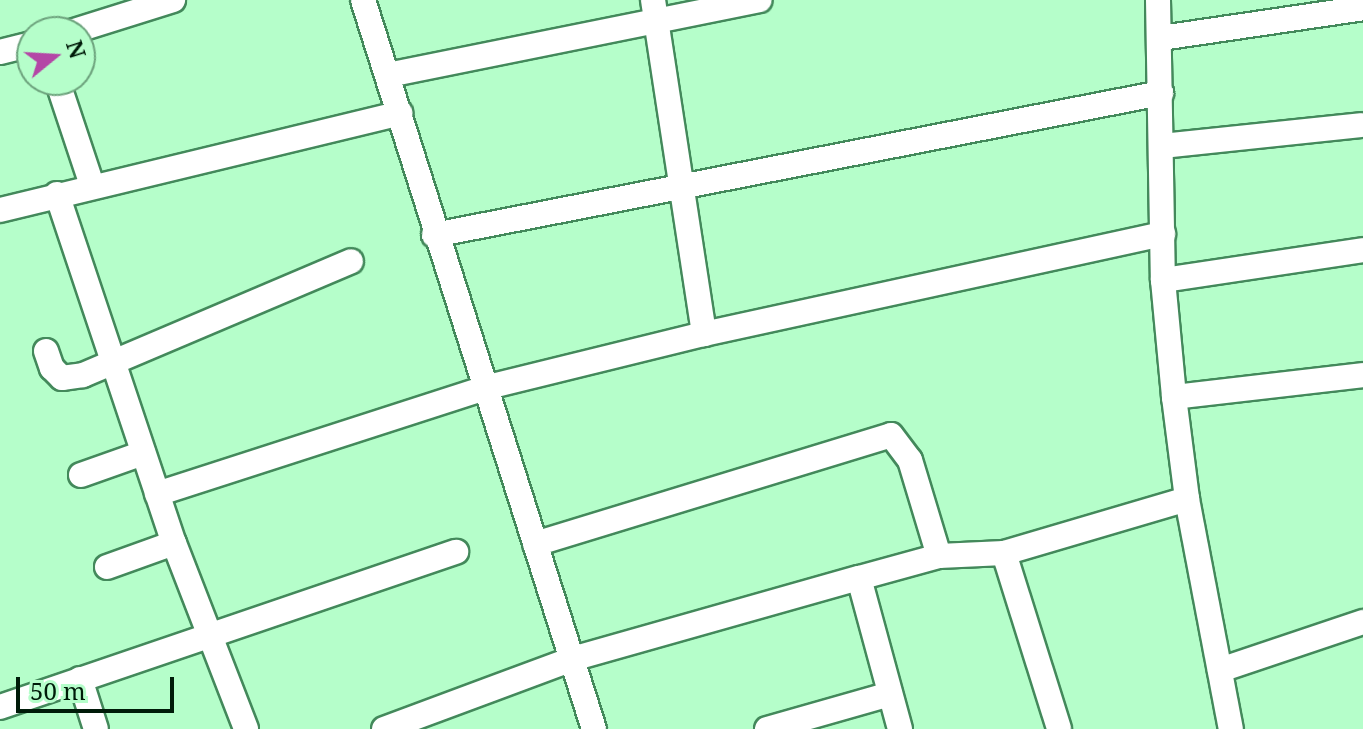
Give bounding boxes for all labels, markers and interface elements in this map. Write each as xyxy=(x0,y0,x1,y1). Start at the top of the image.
north arrow xyxy=(16,16,96,96)
text: N xyxy=(60,36,94,62)
scale bar xyxy=(20,661,178,711)
text: 50 m xyxy=(30,674,86,707)

